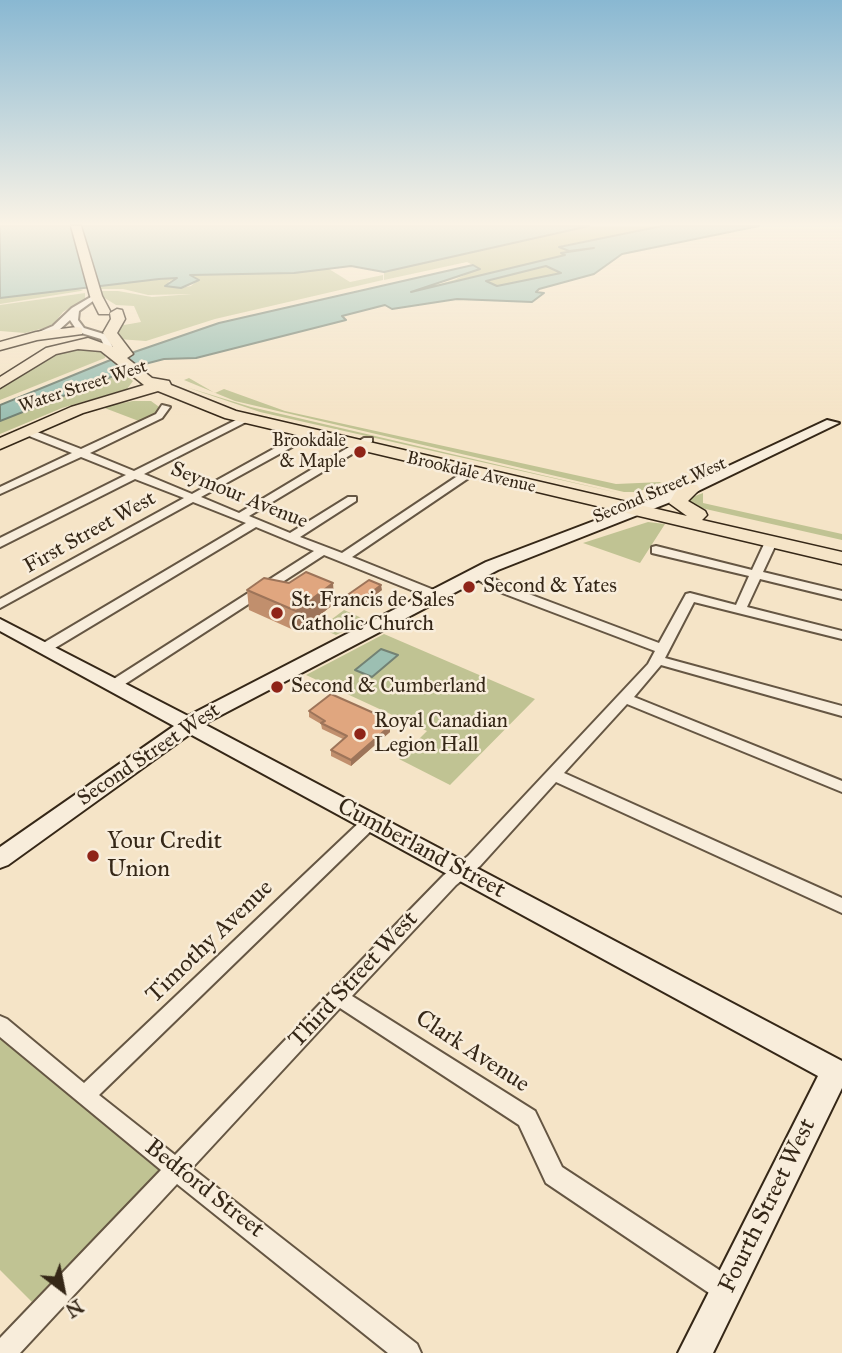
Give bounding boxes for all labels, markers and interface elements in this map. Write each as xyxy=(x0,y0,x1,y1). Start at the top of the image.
street label: Water Street West xyxy=(16,356,150,418)
place label: Brookdale & Maple xyxy=(272,431,346,474)
marker: Brookdale & Maple xyxy=(352,444,368,460)
street label: Brookdale Avenue xyxy=(404,448,538,498)
street label: Second Street West xyxy=(590,453,730,529)
street label: Seymour Avenue xyxy=(167,457,311,535)
street label: First Street West xyxy=(20,486,160,580)
place label: Second & Yates xyxy=(483,574,617,600)
marker: Second & Yates xyxy=(461,579,477,595)
place label: St. Francis de Sales Catholic Church xyxy=(291,588,454,638)
marker: St. Francis de Sales Catholic Church xyxy=(269,605,285,621)
place label: Second & Cumberland xyxy=(291,674,486,700)
marker: Second & Cumberland xyxy=(269,679,285,695)
street label: Second Street West xyxy=(73,698,225,812)
place label: Royal Canadian Legion Hall xyxy=(374,709,508,759)
marker: Royal Canadian Legion Hall xyxy=(352,726,368,742)
street label: Cumberland Street xyxy=(332,793,510,905)
place label: Your Credit Union xyxy=(107,828,222,884)
marker: Your Credit Union xyxy=(85,848,101,864)
street label: Timothy Avenue xyxy=(141,874,279,1010)
street label: Third Street West xyxy=(283,906,425,1054)
street label: Clark Avenue xyxy=(410,1004,534,1100)
street label: Fourth Street West xyxy=(713,1114,823,1298)
street label: Bedford Street xyxy=(138,1133,270,1245)
north arrow xyxy=(28,1255,98,1325)
text: N xyxy=(61,1294,87,1322)

